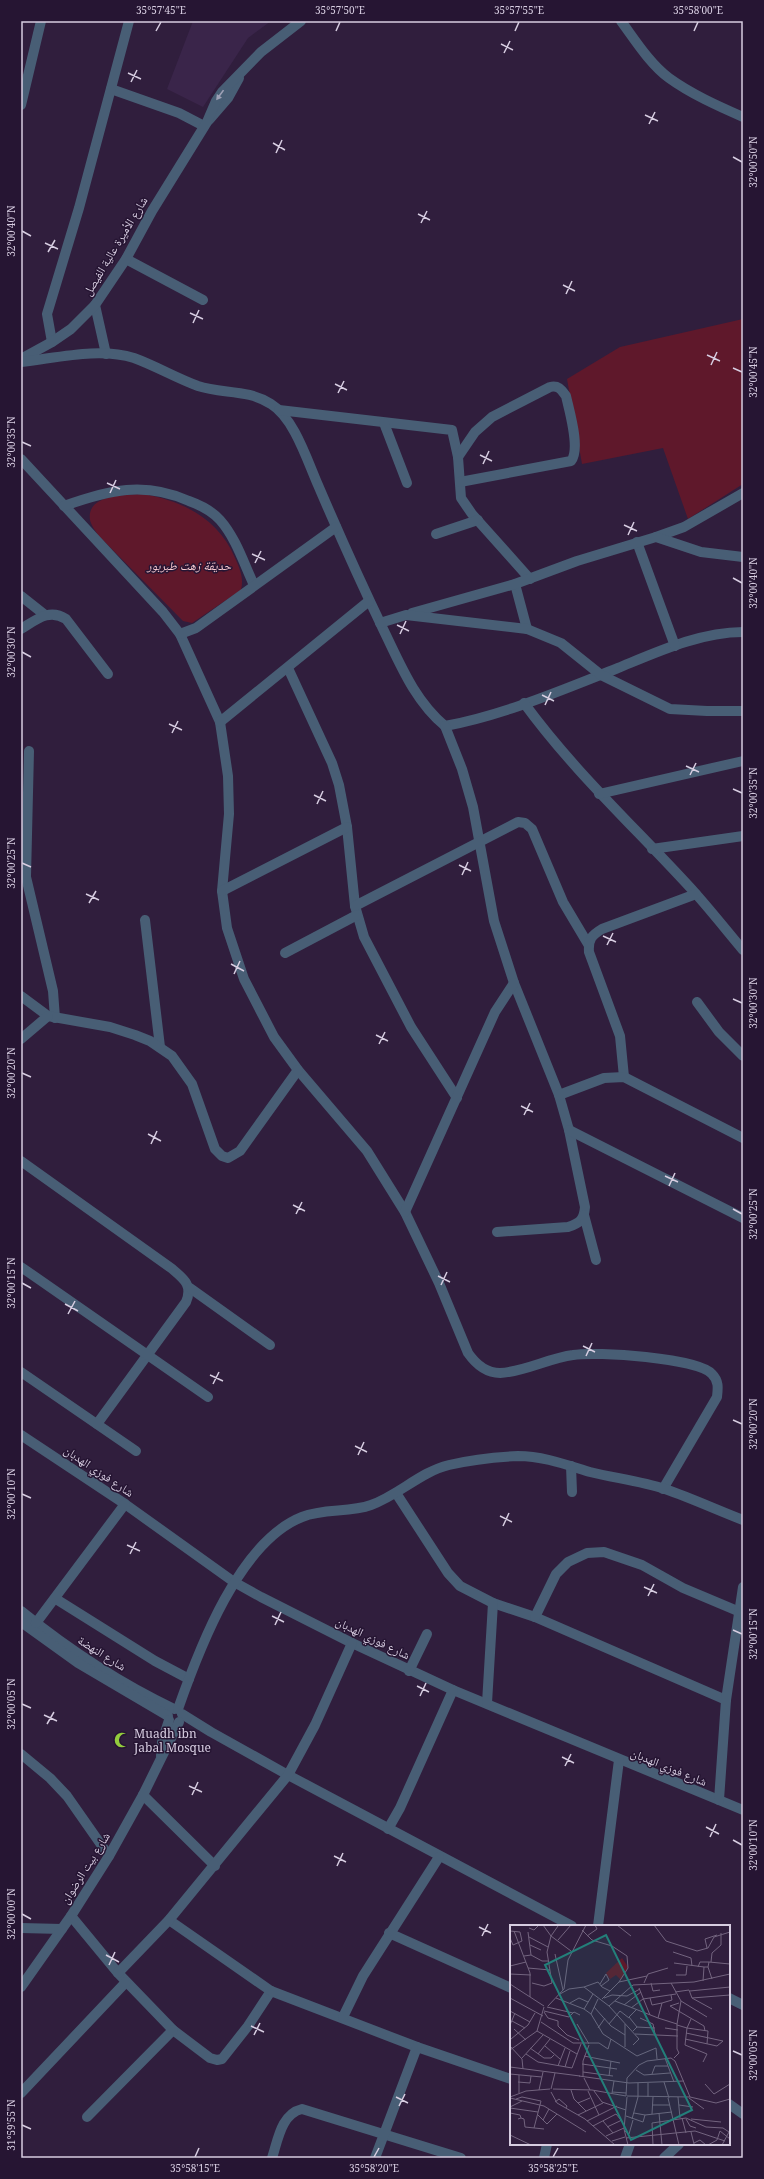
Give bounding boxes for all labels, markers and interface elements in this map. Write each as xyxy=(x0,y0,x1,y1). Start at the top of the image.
text: 35°57'45"E xyxy=(136,3,186,17)
text: 35°57'50"E xyxy=(315,3,365,17)
text: 35°57'55"E xyxy=(494,3,544,17)
text: 35°58'00"E xyxy=(673,3,723,17)
one-way arrow xyxy=(216,90,224,101)
text: 32°00'50"N xyxy=(746,136,760,188)
street label: شارع الأميرة عالية الفيصل xyxy=(79,193,151,299)
text: 32°00'40"N xyxy=(4,205,18,257)
text: 32°00'45"N xyxy=(746,346,760,398)
text: 32°00'35"N xyxy=(4,416,18,468)
park label: حديقة زهت طبربور xyxy=(146,557,231,574)
text: 32°00'40"N xyxy=(746,557,760,609)
text: 32°00'30"N xyxy=(4,626,18,678)
text: 32°00'35"N xyxy=(746,767,760,819)
text: 32°00'25"N xyxy=(4,837,18,889)
text: 32°00'30"N xyxy=(746,977,760,1029)
text: 32°00'20"N xyxy=(4,1047,18,1099)
text: 32°00'25"N xyxy=(746,1188,760,1240)
text: 32°00'15"N xyxy=(4,1257,18,1309)
text: 32°00'20"N xyxy=(746,1398,760,1450)
street label: شارع فوزي الهدبان xyxy=(60,1441,137,1502)
text: 32°00'10"N xyxy=(4,1468,18,1520)
text: 32°00'15"N xyxy=(746,1608,760,1660)
street label: شارع فوزي الهدبان xyxy=(332,1613,413,1665)
street label: شارع النهضة xyxy=(75,1631,130,1675)
text: 32°00'05"N xyxy=(4,1678,18,1730)
place label: Muadh ibn Jabal Mosque xyxy=(133,1725,211,1756)
mosque icon: Muadh ibn Jabal Mosque xyxy=(113,1731,131,1749)
street label: شارع فوزي الهدبان xyxy=(628,1744,710,1792)
text: 32°00'10"N xyxy=(746,1819,760,1871)
street label: شارع بيت الرضوان xyxy=(56,1829,114,1907)
text: 32°00'00"N xyxy=(4,1888,18,1940)
inset map xyxy=(510,1925,730,2145)
text: 32°00'05"N xyxy=(746,2029,760,2081)
text: 31°59'55"N xyxy=(4,2099,18,2151)
text: 35°58'15"E xyxy=(170,2161,220,2175)
text: 35°58'20"E xyxy=(349,2161,399,2175)
text: 35°58'25"E xyxy=(528,2161,578,2175)

